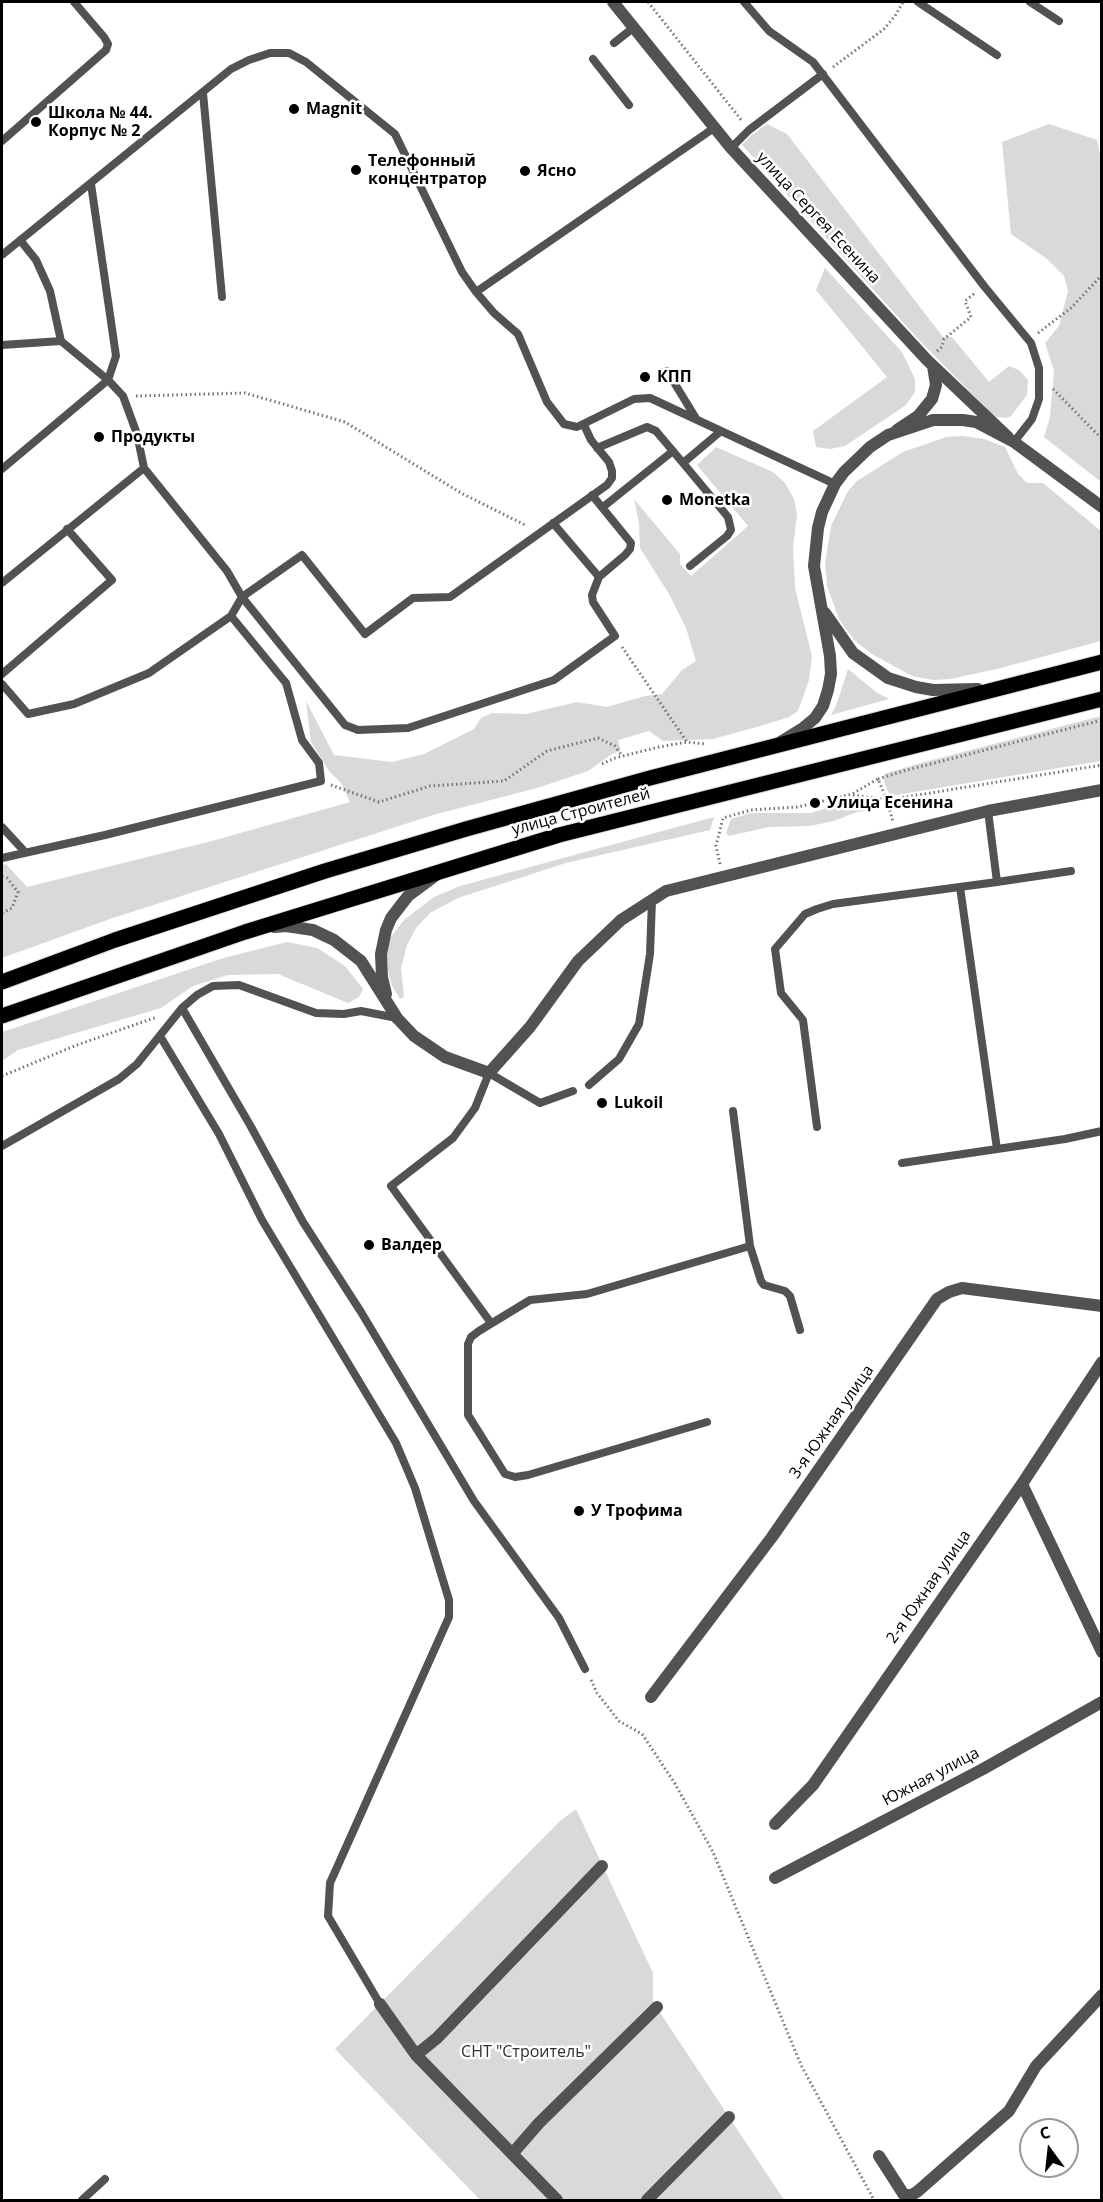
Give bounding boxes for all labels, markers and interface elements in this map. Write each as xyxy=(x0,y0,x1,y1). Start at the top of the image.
place label: Magnit xyxy=(306,99,362,119)
marker: Magnit xyxy=(287,102,301,116)
place label: Школа № 44. Корпус № 2 xyxy=(48,103,153,141)
marker: Школа № 44. Корпус № 2 xyxy=(29,115,43,129)
street label: улица Сергея Есенина xyxy=(752,148,884,288)
place label: Телефонный концентратор xyxy=(368,151,487,189)
place label: Ясно xyxy=(537,161,576,181)
marker: Телефонный концентратор xyxy=(349,163,363,177)
marker: Ясно xyxy=(518,164,532,178)
place label: КПП xyxy=(657,367,692,387)
marker: КПП xyxy=(638,370,652,384)
place label: Продукты xyxy=(111,427,195,447)
marker: Продукты xyxy=(92,430,106,444)
place label: Monetka xyxy=(679,490,750,510)
marker: Monetka xyxy=(660,493,674,507)
street label: улица Строителей xyxy=(510,784,652,840)
place label: Улица Есенина xyxy=(827,793,953,813)
marker: Улица Есенина xyxy=(808,796,822,810)
place label: Lukoil xyxy=(614,1093,663,1113)
marker: Lukoil xyxy=(595,1096,609,1110)
place label: Валдер xyxy=(381,1235,442,1255)
marker: Валдер xyxy=(362,1238,376,1252)
street label: 3-я Южная улица xyxy=(786,1362,878,1482)
place label: У Трофима xyxy=(591,1501,683,1521)
marker: У Трофима xyxy=(572,1504,586,1518)
street label: 2-я Южная улица xyxy=(883,1527,975,1647)
street label: Южная улица xyxy=(879,1743,983,1811)
park label: СНТ "Строитель" xyxy=(461,2042,591,2062)
north arrow xyxy=(1019,2118,1079,2178)
text: С xyxy=(1037,2121,1053,2144)

